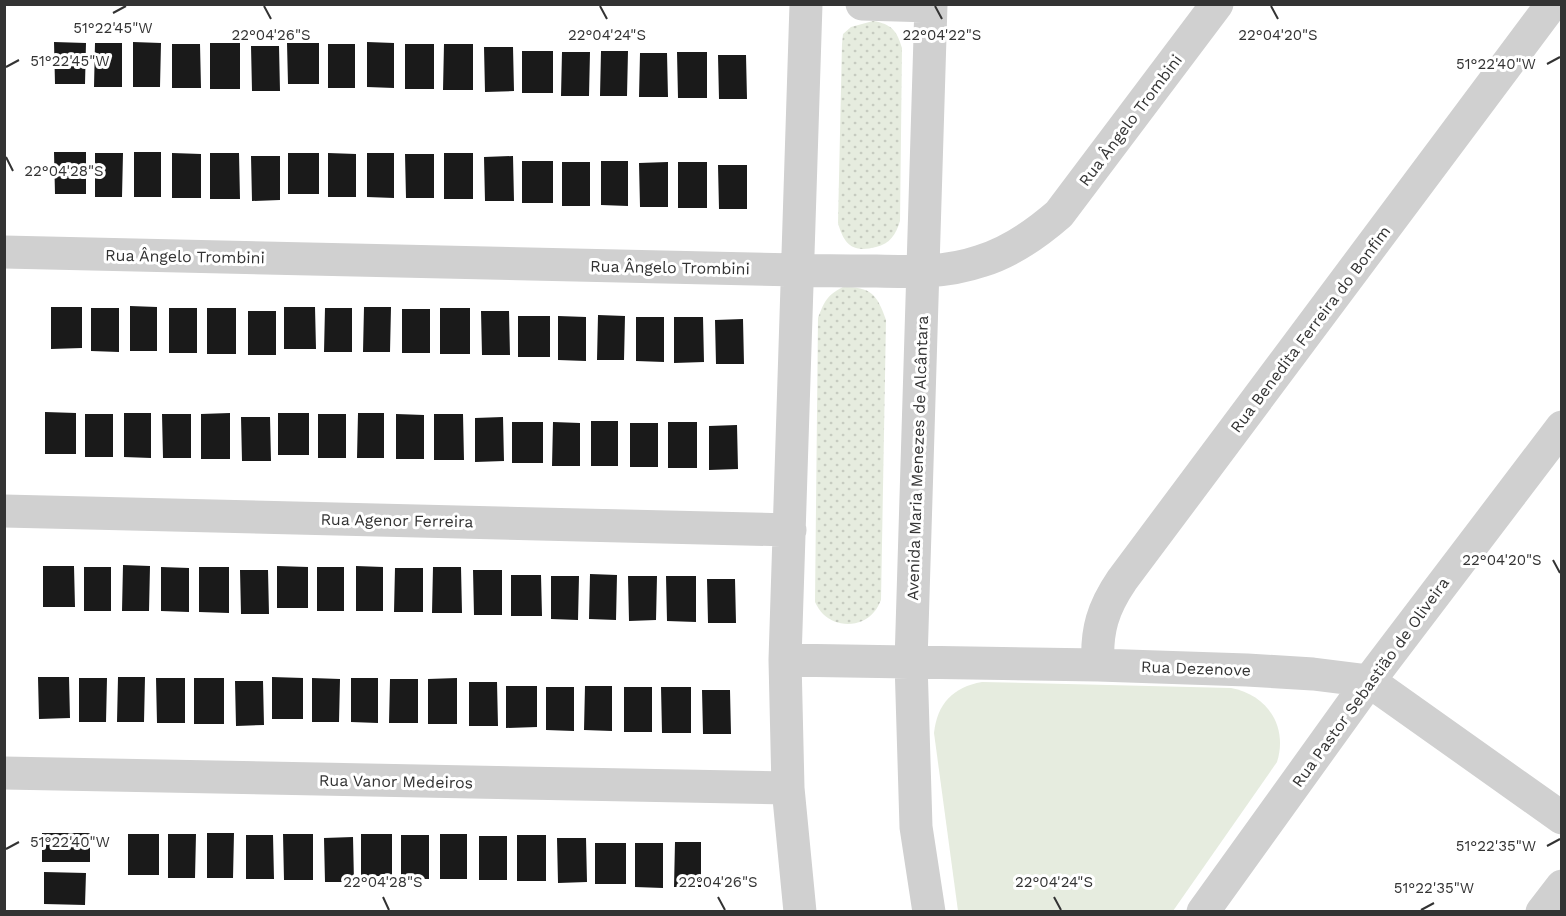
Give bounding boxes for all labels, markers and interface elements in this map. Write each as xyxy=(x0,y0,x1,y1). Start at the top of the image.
text: 51°22'45"W xyxy=(73,19,153,37)
text: 22°04'26"S xyxy=(231,26,311,44)
text: 22°04'24"S xyxy=(568,26,646,44)
text: 22°04'22"S xyxy=(903,26,981,44)
text: 22°04'20"S xyxy=(1238,26,1318,44)
street label: Rua Ângelo Trombini xyxy=(1075,51,1186,190)
text: 51°22'45"W xyxy=(30,52,110,70)
text: 51°22'40"W xyxy=(1456,55,1536,73)
text: 22°04'28"S xyxy=(24,162,104,180)
street label: Rua Benedita Ferreira do Bonfim xyxy=(1226,222,1394,436)
street label: Rua Ângelo Trombini xyxy=(105,246,265,267)
street label: Rua Ângelo Trombini xyxy=(590,257,750,278)
street label: Avenida Maria Menezes de Alcântara xyxy=(903,315,932,601)
street label: Rua Agenor Ferreira xyxy=(320,510,474,531)
text: 22°04'20"S xyxy=(1462,551,1542,569)
street label: Rua Pastor Sebastião de Oliveira xyxy=(1288,574,1453,791)
street label: Rua Dezenove xyxy=(1141,657,1251,680)
street label: Rua Vanor Medeiros xyxy=(319,771,473,792)
text: 51°22'40"W xyxy=(30,833,110,851)
text: 51°22'35"W xyxy=(1456,837,1536,855)
text: 22°04'28"S xyxy=(343,873,423,891)
text: 22°04'26"S xyxy=(678,873,758,891)
text: 22°04'24"S xyxy=(1015,873,1093,891)
text: 51°22'35"W xyxy=(1394,879,1474,897)

